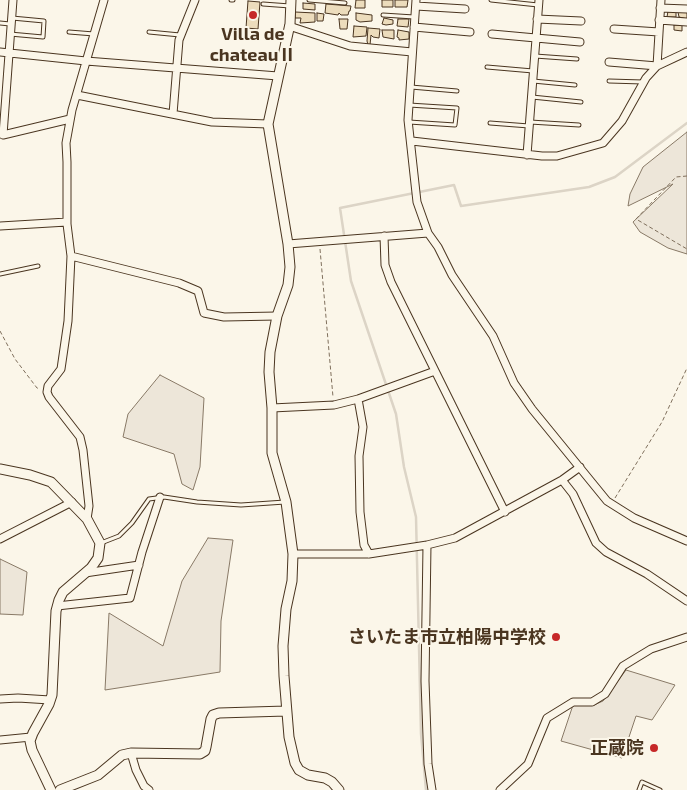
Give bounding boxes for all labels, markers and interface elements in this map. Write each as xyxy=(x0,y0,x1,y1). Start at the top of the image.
marker: Villa de chateauⅡ xyxy=(247,9,259,21)
place label: Villa de chateauⅡ xyxy=(210,23,296,66)
place label: さいたま市立柏陽中学校 xyxy=(348,626,546,648)
marker: さいたま市立柏陽中学校 xyxy=(550,631,562,643)
place label: 正蔵院 xyxy=(590,737,644,759)
marker: 正蔵院 xyxy=(648,742,660,754)

